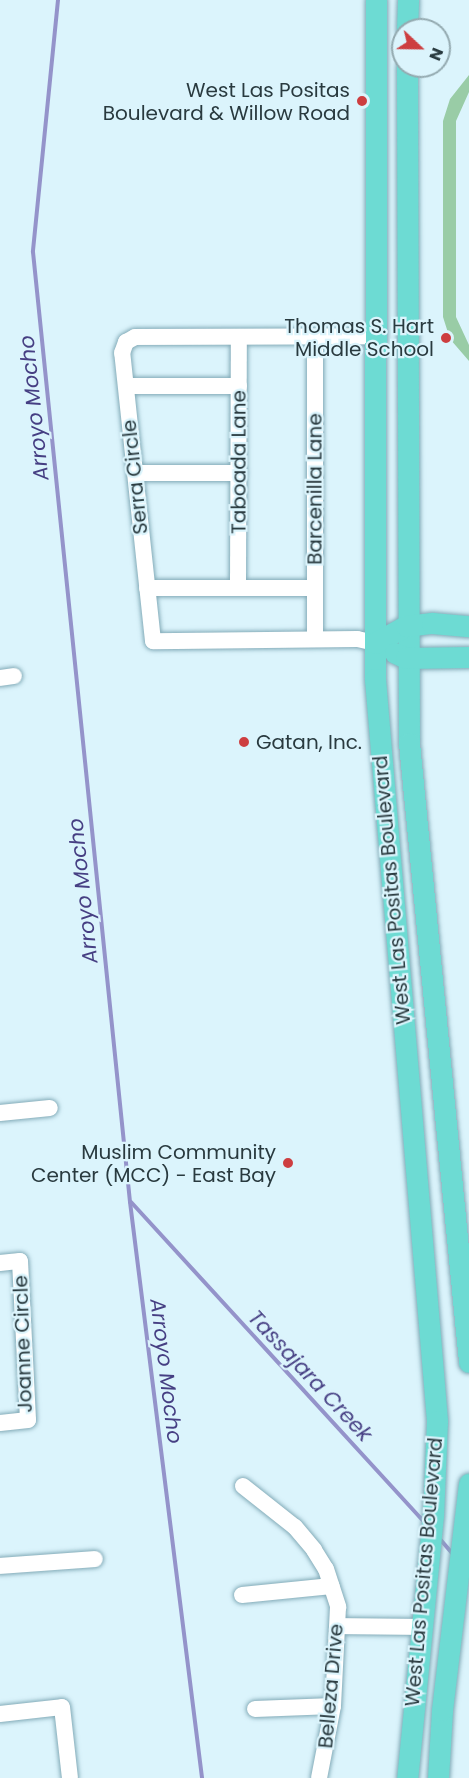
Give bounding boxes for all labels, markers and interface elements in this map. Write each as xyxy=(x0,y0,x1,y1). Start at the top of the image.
north arrow xyxy=(391,18,451,78)
text: N xyxy=(423,44,449,64)
place label: West Las Positas Boulevard & Willow Road xyxy=(103,78,350,125)
marker: West Las Positas Boulevard & Willow Road xyxy=(355,94,369,108)
place label: Thomas S. Hart Middle School xyxy=(284,314,434,361)
marker: Thomas S. Hart Middle School xyxy=(439,331,453,345)
water label: Arroyo Mocho xyxy=(14,334,54,482)
street label: Taboada Lane xyxy=(227,390,251,534)
street label: Barcenilla Lane xyxy=(303,413,327,565)
street label: Serra Circle xyxy=(117,418,153,536)
place label: Gatan, Inc. xyxy=(256,730,362,754)
marker: Gatan, Inc. xyxy=(237,735,251,749)
street label: West Las Positas Boulevard xyxy=(368,754,416,1026)
water label: Arroyo Mocho xyxy=(63,817,103,965)
place label: Muslim Community Center (MCC) - East Bay xyxy=(31,1140,276,1187)
marker: Muslim Community Center (MCC) - East Bay xyxy=(281,1156,295,1170)
street label: Joanne Circle xyxy=(9,1275,37,1413)
water label: Arroyo Mocho xyxy=(145,1297,187,1445)
water label: Tassajara Creek xyxy=(243,1305,377,1447)
street label: West Las Positas Boulevard xyxy=(400,1436,448,1708)
street label: Belleza Drive xyxy=(314,1623,348,1749)

